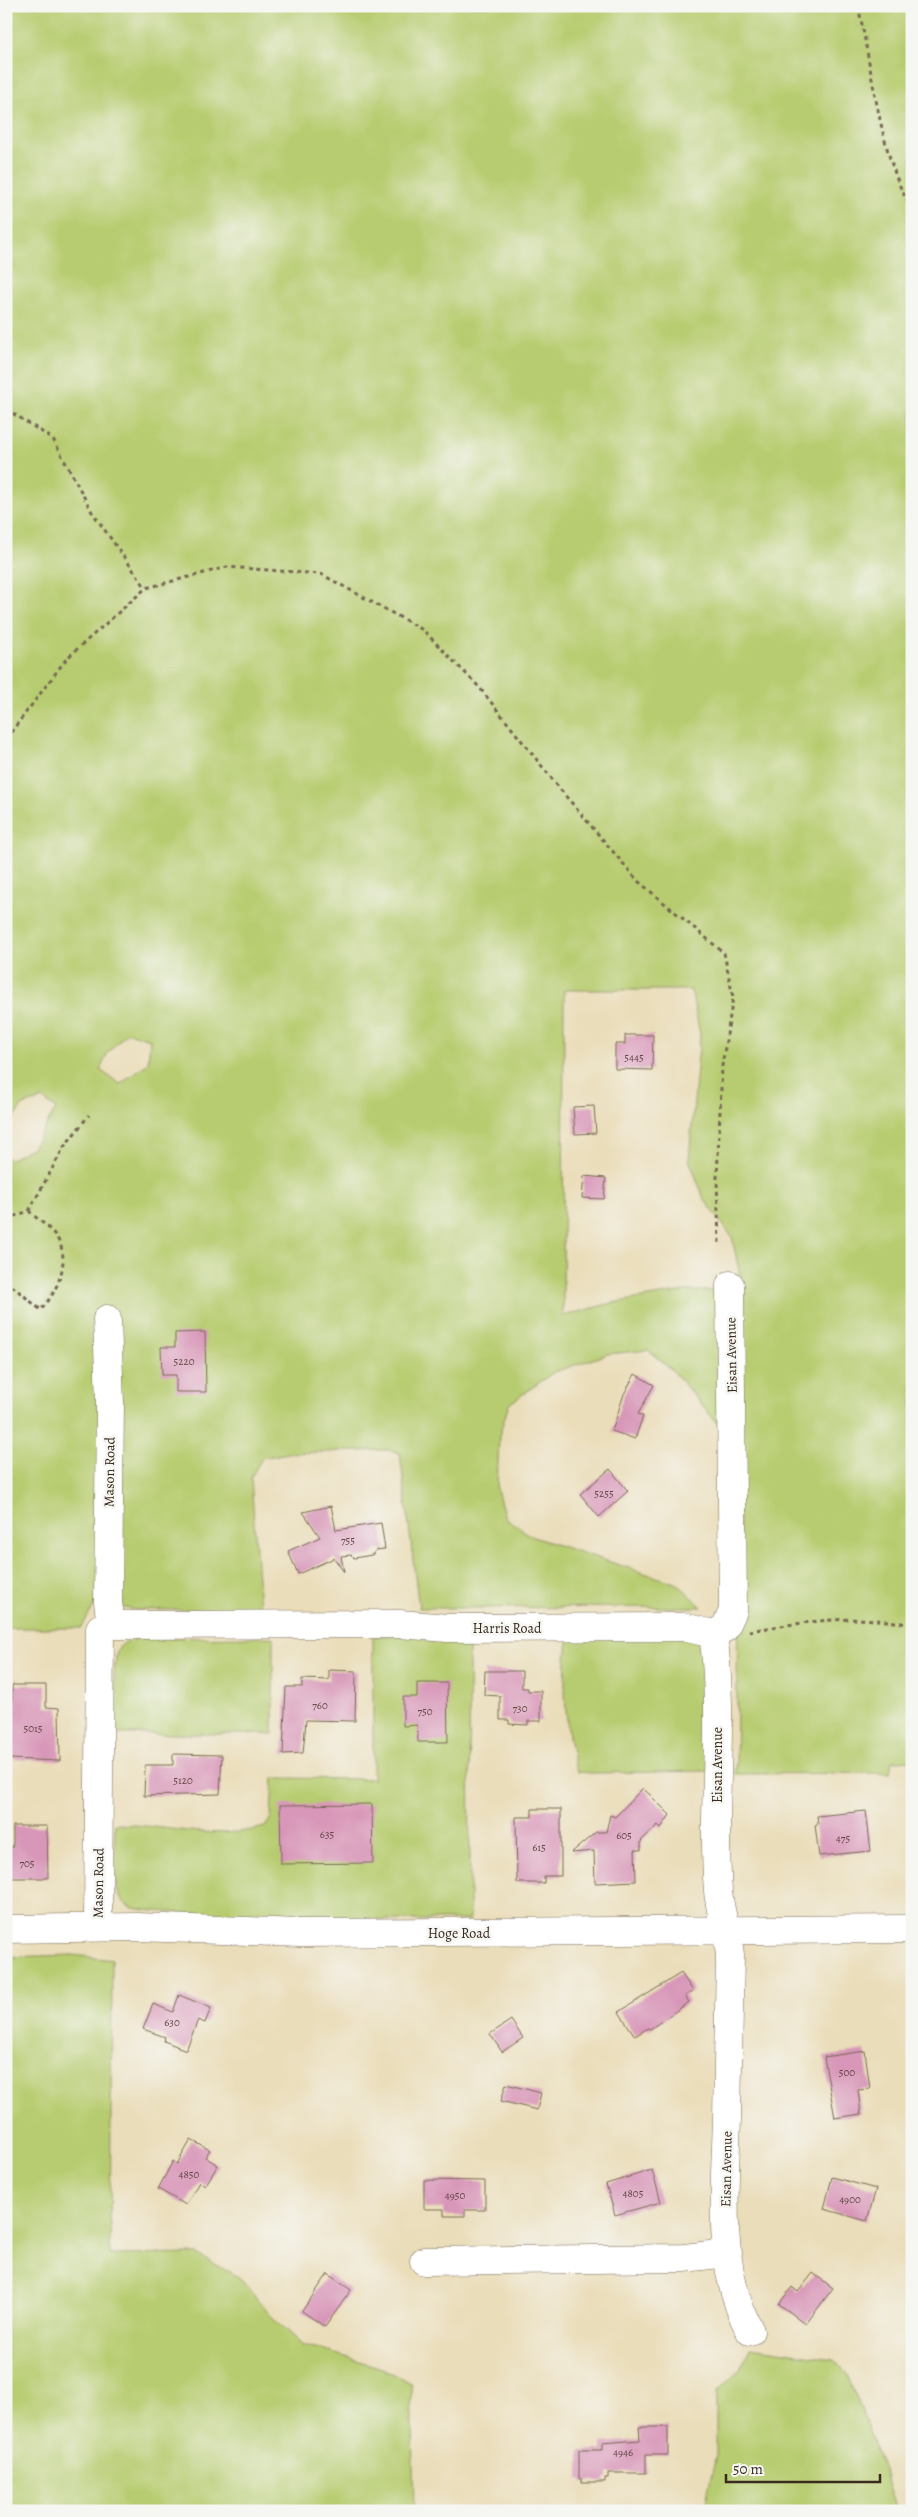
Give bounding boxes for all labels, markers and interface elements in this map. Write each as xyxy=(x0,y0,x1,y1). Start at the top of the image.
house number: 5445 xyxy=(624,1050,644,1065)
street label: Eisan Avenue xyxy=(721,1317,742,1393)
house number: 5220 xyxy=(173,1354,195,1369)
street label: Mason Road xyxy=(99,1436,120,1507)
house number: 5255 xyxy=(594,1486,614,1501)
house number: 755 xyxy=(341,1533,355,1548)
street label: Harris Road xyxy=(472,1619,542,1638)
house number: 760 xyxy=(312,1698,328,1713)
house number: 730 xyxy=(512,1701,528,1716)
house number: 750 xyxy=(417,1704,433,1719)
house number: 5015 xyxy=(23,1721,43,1736)
street label: Eisan Avenue xyxy=(708,1727,727,1803)
house number: 5120 xyxy=(173,1773,193,1788)
house number: 635 xyxy=(320,1827,334,1842)
house number: 605 xyxy=(616,1828,632,1843)
house number: 475 xyxy=(836,1831,850,1846)
house number: 615 xyxy=(532,1840,546,1855)
street label: Mason Road xyxy=(88,1847,109,1918)
house number: 705 xyxy=(19,1856,35,1871)
street label: Hoge Road xyxy=(428,1924,491,1943)
house number: 630 xyxy=(164,2015,180,2030)
house number: 500 xyxy=(839,2065,855,2080)
street label: Eisan Avenue xyxy=(716,2131,737,2207)
house number: 4850 xyxy=(179,2167,200,2182)
house number: 4805 xyxy=(623,2186,644,2201)
house number: 4950 xyxy=(445,2188,465,2203)
house number: 4900 xyxy=(839,2192,861,2207)
house number: 4946 xyxy=(613,2445,633,2460)
scale bar xyxy=(726,2452,879,2484)
text: 50 m xyxy=(733,2459,763,2479)

